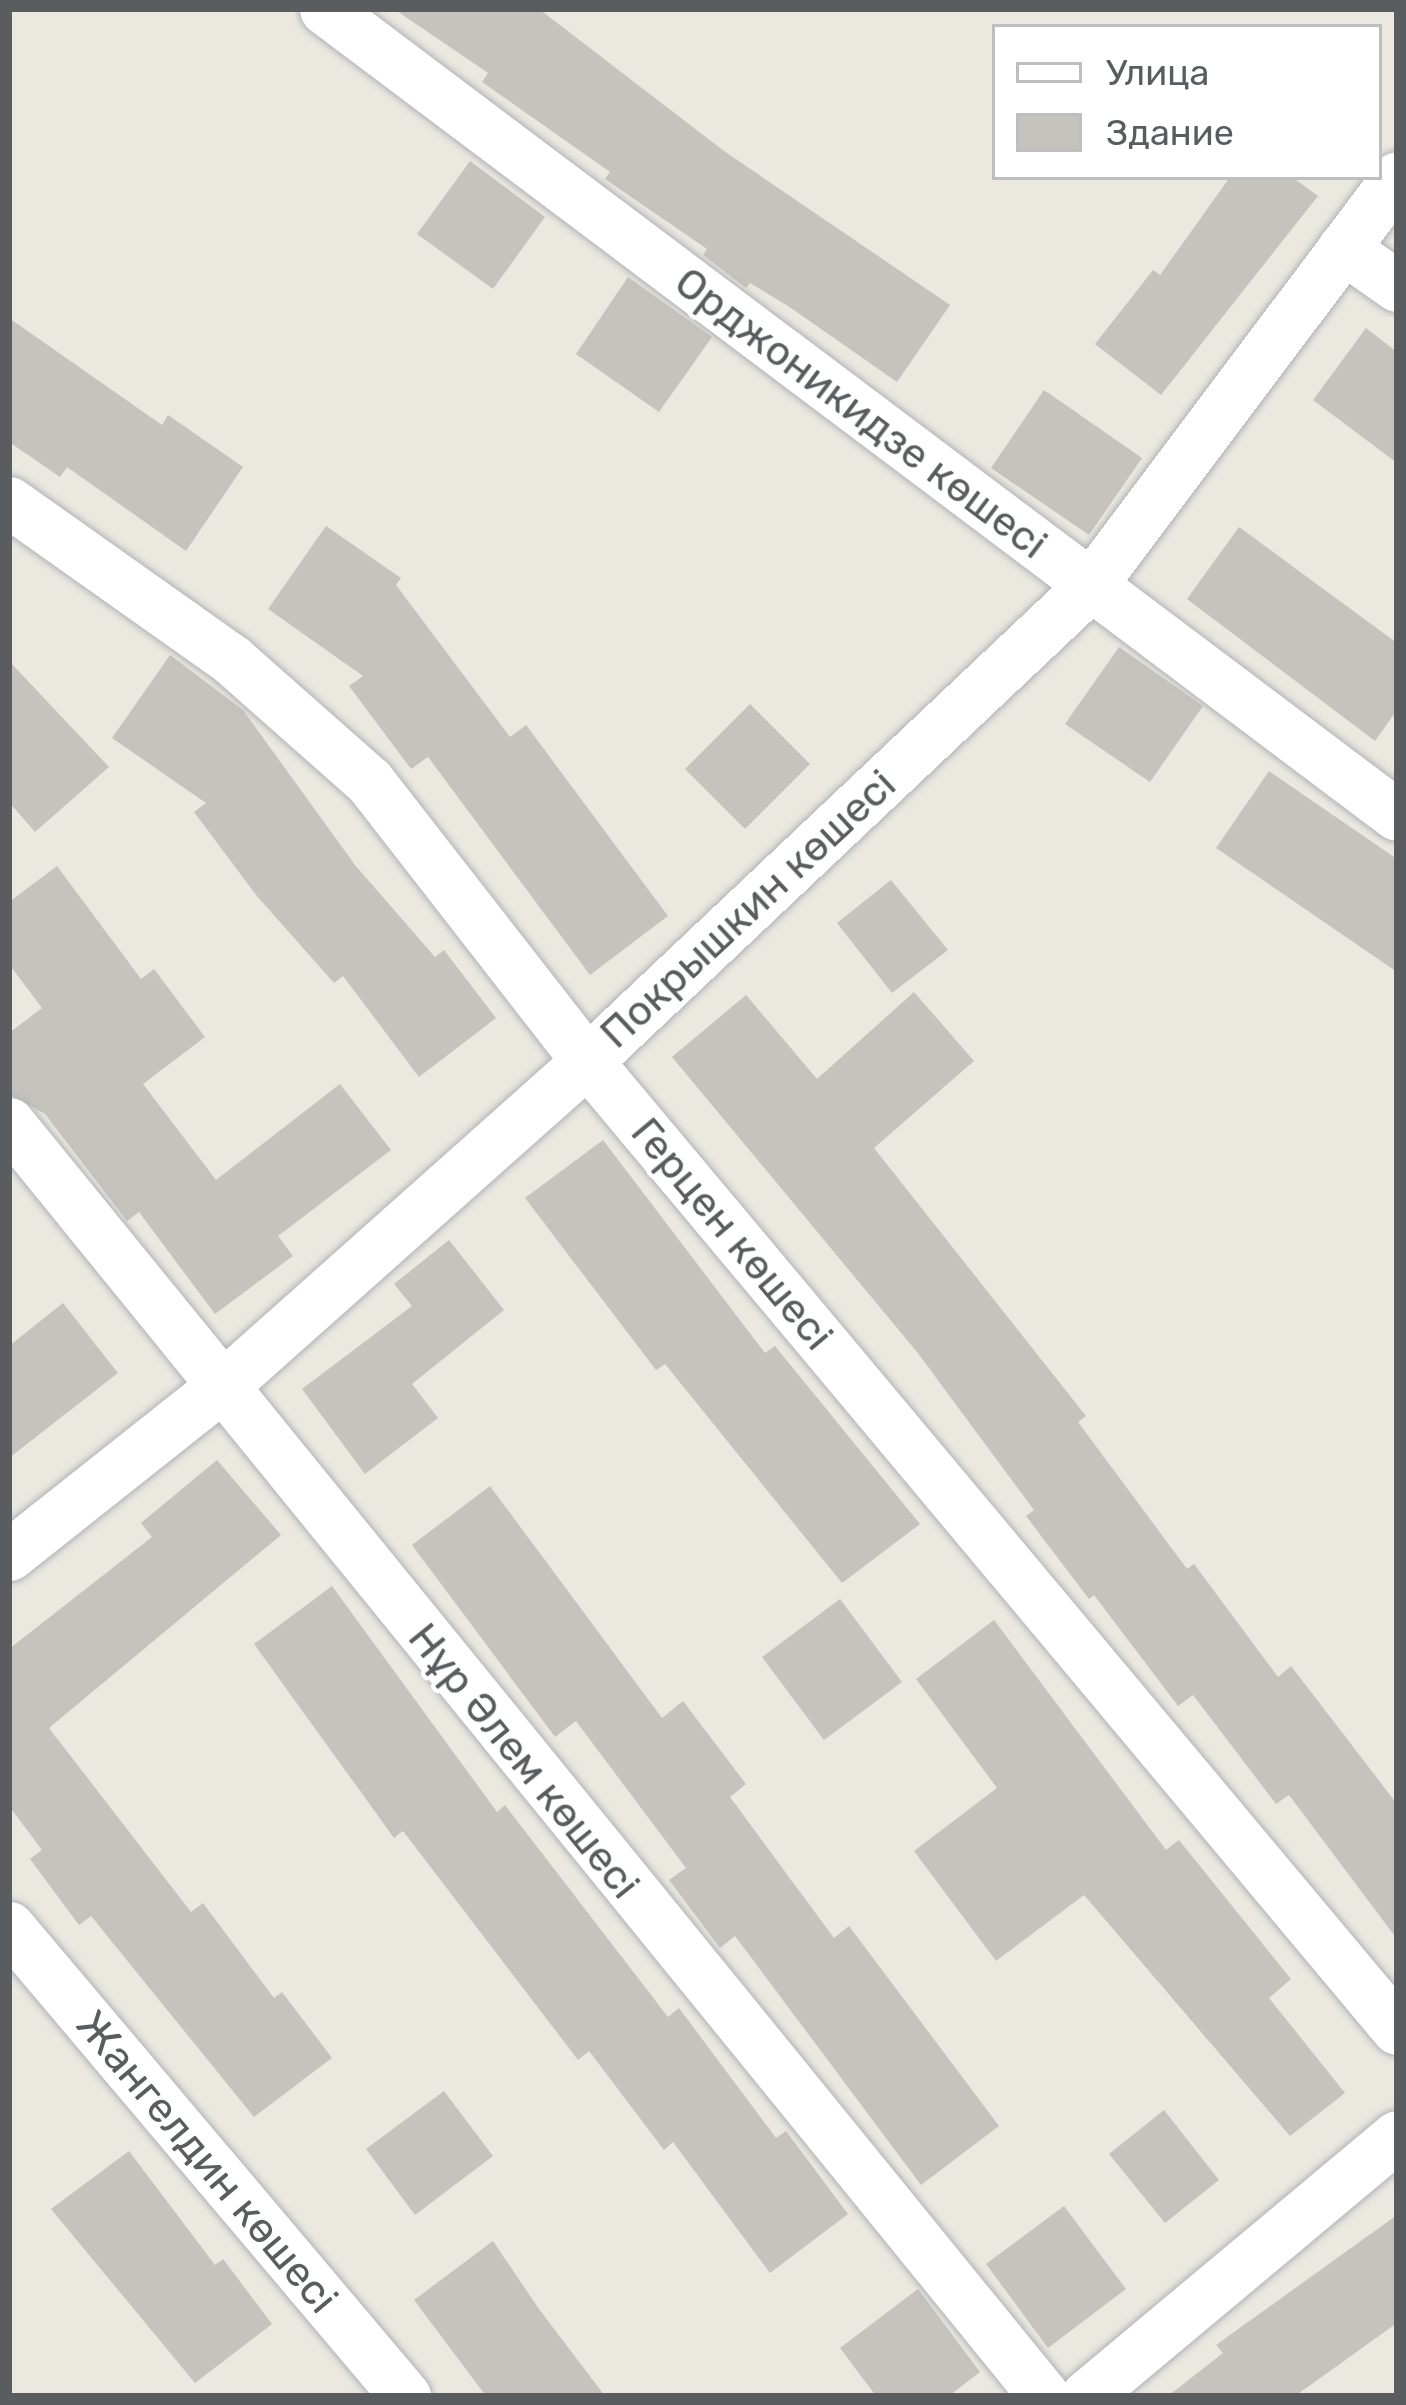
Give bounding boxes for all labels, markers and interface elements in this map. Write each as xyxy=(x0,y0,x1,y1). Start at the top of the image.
legend xyxy=(992,24,1382,180)
text: Улица xyxy=(1106,51,1209,94)
text: Здание xyxy=(1106,111,1234,154)
street label: Орджоникидзе көшесі xyxy=(665,257,1057,569)
street label: Покрышкин көшесі xyxy=(590,759,906,1059)
street label: Герцен көшесі xyxy=(620,1108,844,1360)
street label: Нұр Әлем көшесі xyxy=(398,1613,650,1909)
street label: Жангелдин көшесі xyxy=(66,2001,348,2323)

